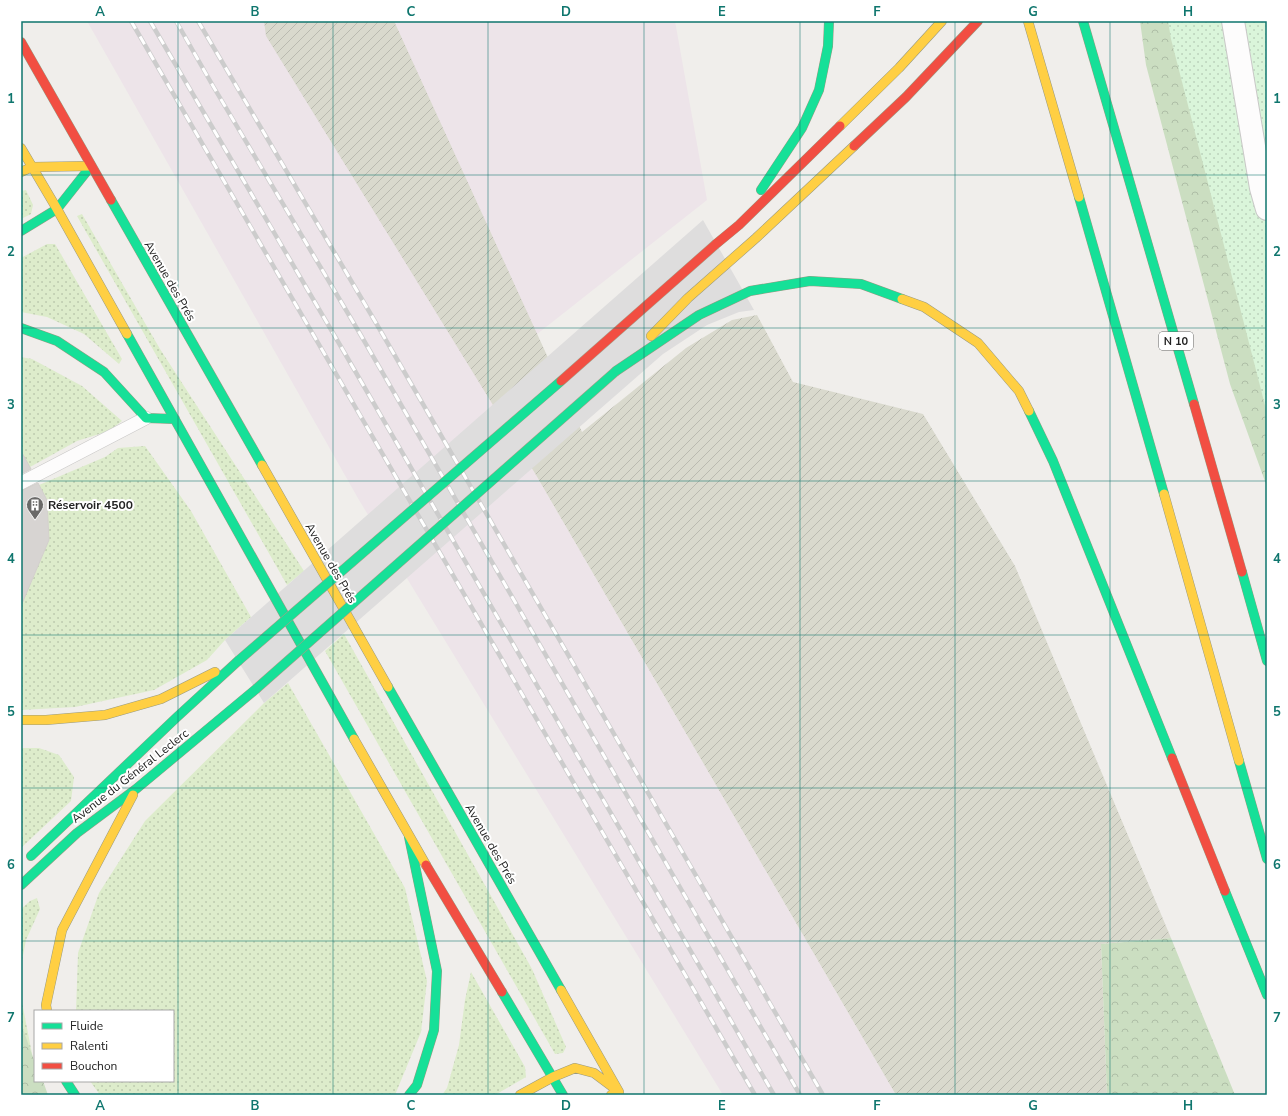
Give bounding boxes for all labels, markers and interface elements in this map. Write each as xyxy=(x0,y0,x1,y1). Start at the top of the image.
text: A xyxy=(95,3,105,21)
text: B xyxy=(251,3,260,21)
text: C xyxy=(407,3,416,21)
text: D xyxy=(561,3,571,21)
text: E xyxy=(718,3,726,21)
text: F xyxy=(873,3,881,21)
text: G xyxy=(1028,3,1038,21)
text: H xyxy=(1183,3,1193,21)
text: 1 xyxy=(7,90,15,108)
text: 1 xyxy=(1273,90,1281,108)
street label: Avenue des Prés xyxy=(141,238,200,324)
text: 2 xyxy=(7,243,15,261)
text: 2 xyxy=(1273,243,1281,261)
road number: N 10 xyxy=(1159,332,1193,350)
text: 3 xyxy=(7,396,15,414)
text: 3 xyxy=(1273,396,1281,414)
building icon: Réservoir 4500 xyxy=(25,495,45,520)
place label: Réservoir 4500 xyxy=(48,497,133,513)
street label: Avenue des Prés xyxy=(302,520,361,606)
text: 4 xyxy=(7,550,15,568)
text: 4 xyxy=(1273,550,1281,568)
text: 5 xyxy=(7,703,15,721)
text: 5 xyxy=(1273,703,1281,721)
street label: Avenue du Général Leclerc xyxy=(68,725,192,827)
street label: Avenue des Prés xyxy=(462,801,521,887)
text: 6 xyxy=(7,856,15,874)
text: 6 xyxy=(1273,856,1281,874)
text: 7 xyxy=(7,1009,15,1027)
text: 7 xyxy=(1273,1009,1281,1027)
legend xyxy=(34,1010,174,1082)
text: Fluide xyxy=(70,1018,103,1034)
text: Ralenti xyxy=(70,1038,108,1054)
text: Bouchon xyxy=(70,1058,117,1074)
text: A xyxy=(95,1097,105,1115)
text: B xyxy=(251,1097,260,1115)
text: C xyxy=(407,1097,416,1115)
text: D xyxy=(561,1097,571,1115)
text: E xyxy=(718,1097,726,1115)
text: F xyxy=(873,1097,881,1115)
text: G xyxy=(1028,1097,1038,1115)
text: H xyxy=(1183,1097,1193,1115)

